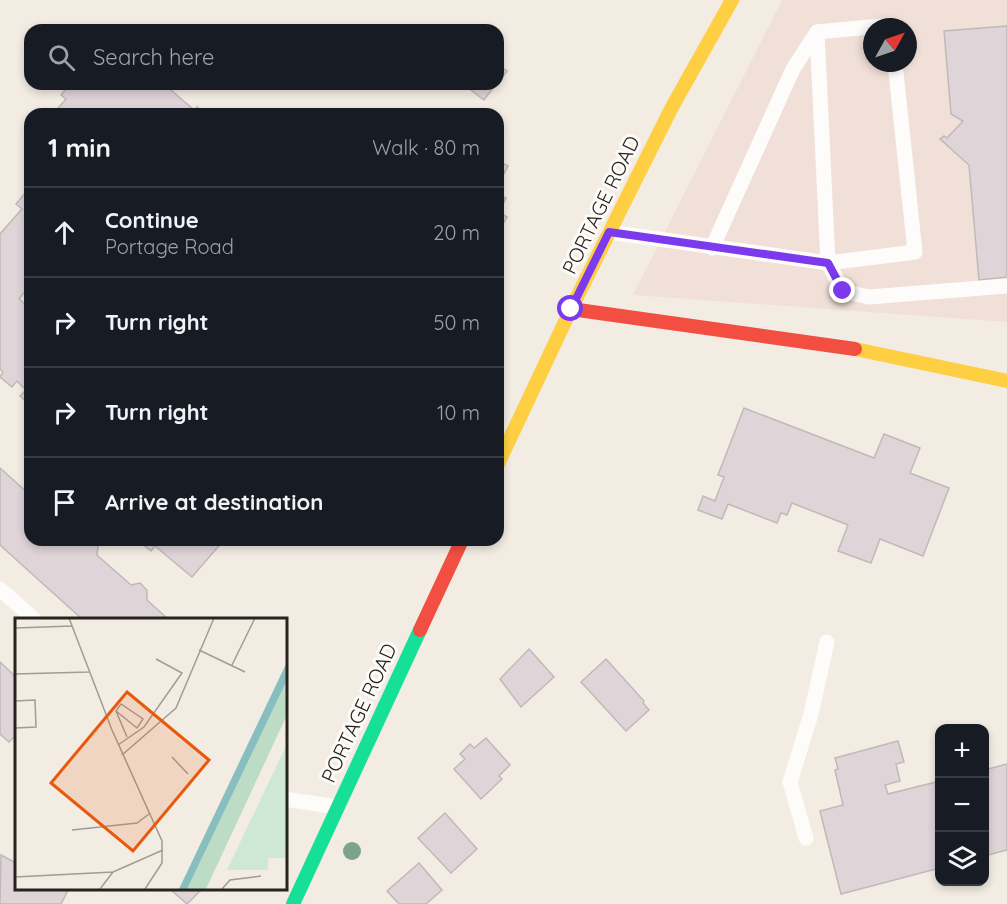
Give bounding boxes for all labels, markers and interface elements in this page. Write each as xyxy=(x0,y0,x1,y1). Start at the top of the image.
north arrow xyxy=(863,18,917,72)
search box xyxy=(24,24,504,90)
icon: search xyxy=(45,41,78,74)
text: Search here xyxy=(93,43,214,71)
text: 1 min xyxy=(48,131,111,164)
street label: PORTAGE ROAD xyxy=(556,132,645,278)
text: Walk · 80 m xyxy=(372,135,480,160)
text: Continue xyxy=(105,206,199,234)
icon: ahead xyxy=(48,216,81,249)
text: 20 m xyxy=(433,220,480,245)
text: Portage Road xyxy=(105,234,234,259)
route end xyxy=(829,277,855,303)
route start xyxy=(557,295,583,321)
icon: right xyxy=(48,306,81,339)
text: Turn right xyxy=(105,308,209,336)
text: 50 m xyxy=(434,310,480,335)
icon: right xyxy=(48,396,81,429)
text: Turn right xyxy=(105,398,209,426)
text: 10 m xyxy=(437,400,480,425)
icon: arrive xyxy=(48,486,81,519)
text: Arrive at destination xyxy=(105,488,323,516)
inset map xyxy=(15,618,286,889)
street label: PORTAGE ROAD xyxy=(315,639,402,786)
map controls xyxy=(935,724,989,886)
button: + xyxy=(935,724,989,778)
button: − xyxy=(935,778,989,832)
button: layers xyxy=(935,832,989,886)

